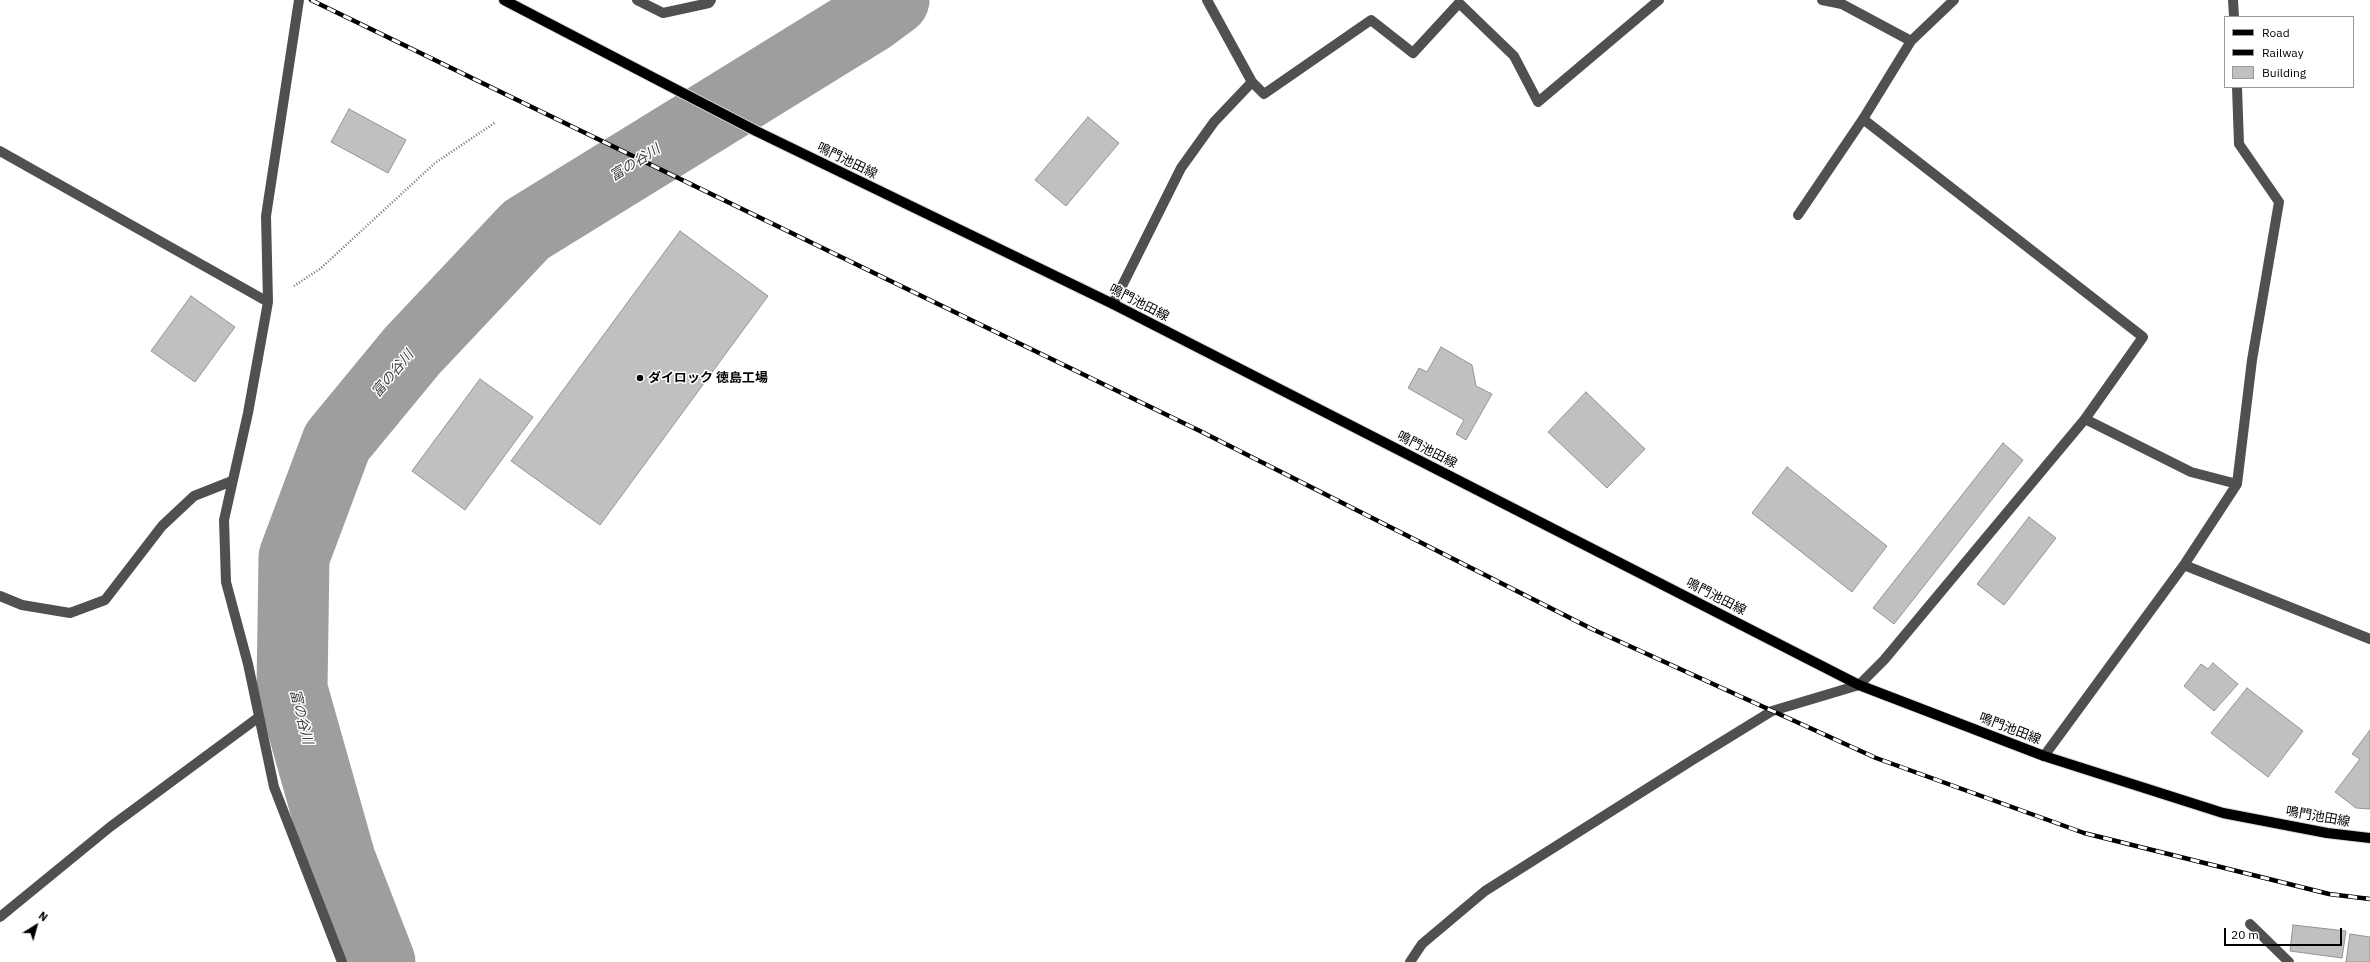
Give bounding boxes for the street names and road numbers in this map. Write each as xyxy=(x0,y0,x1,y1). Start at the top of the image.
street label: 鳴門池田線 xyxy=(814,140,880,182)
street label: 鳴門池田線 xyxy=(1107,281,1171,325)
street label: 鳴門池田線 xyxy=(1395,428,1459,472)
street label: 鳴門池田線 xyxy=(1684,575,1748,619)
street label: 鳴門池田線 xyxy=(1977,710,2043,748)
street label: 鳴門池田線 xyxy=(2285,804,2351,830)

